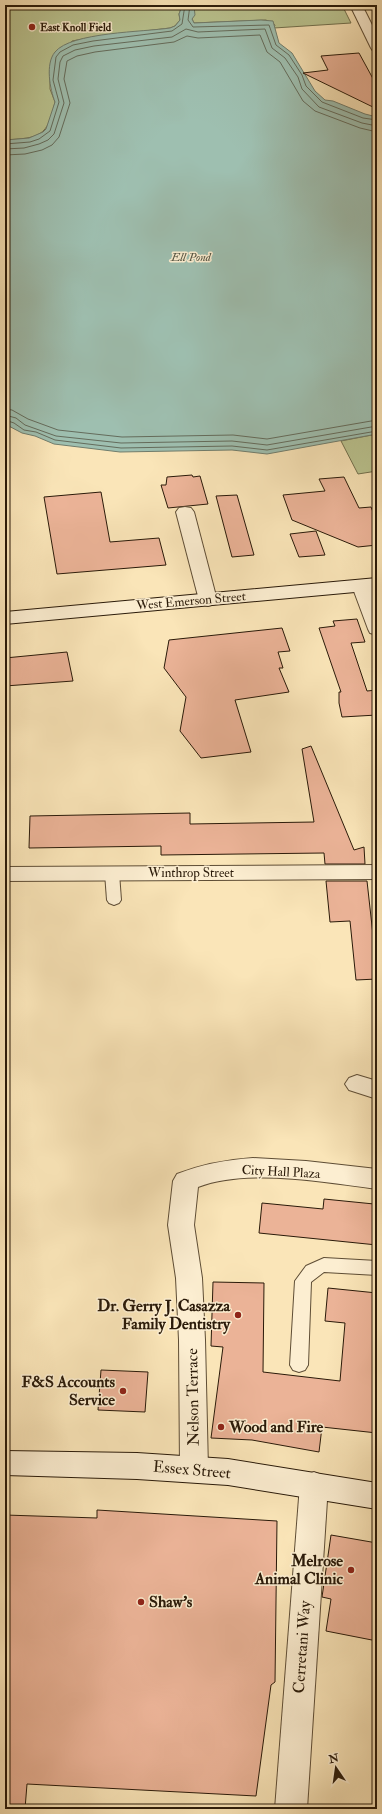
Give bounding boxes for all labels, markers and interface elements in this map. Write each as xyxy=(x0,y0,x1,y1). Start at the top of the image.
place label: East Knoll Field xyxy=(40,21,112,34)
marker: East Knoll Field xyxy=(27,22,37,32)
water label: Ell Pond xyxy=(170,250,212,265)
street label: West Emerson Street xyxy=(134,588,247,614)
street label: Winthrop Street xyxy=(147,865,234,882)
street label: City Hall Plaza xyxy=(241,1162,321,1183)
place label: Dr. Gerry J. Casazza Family Dentistry xyxy=(97,1296,231,1335)
marker: Dr. Gerry J. Casazza Family Dentistry xyxy=(233,1310,243,1320)
street label: Nelson Terrace xyxy=(182,1348,204,1446)
place label: F&S Accounts Service xyxy=(22,1372,116,1410)
marker: F&S Accounts Service xyxy=(118,1386,128,1396)
place label: Wood and Fire xyxy=(228,1417,324,1437)
marker: Wood and Fire xyxy=(216,1422,226,1432)
street label: Essex Street xyxy=(152,1457,232,1483)
place label: Melrose Animal Clinic xyxy=(254,1551,344,1589)
marker: Melrose Animal Clinic xyxy=(346,1565,356,1575)
place label: Shaw's xyxy=(149,1592,193,1612)
marker: Shaw's xyxy=(136,1597,146,1607)
street label: Cerretani Way xyxy=(289,1599,315,1694)
north arrow xyxy=(316,1748,356,1788)
text: N xyxy=(327,1751,341,1766)

